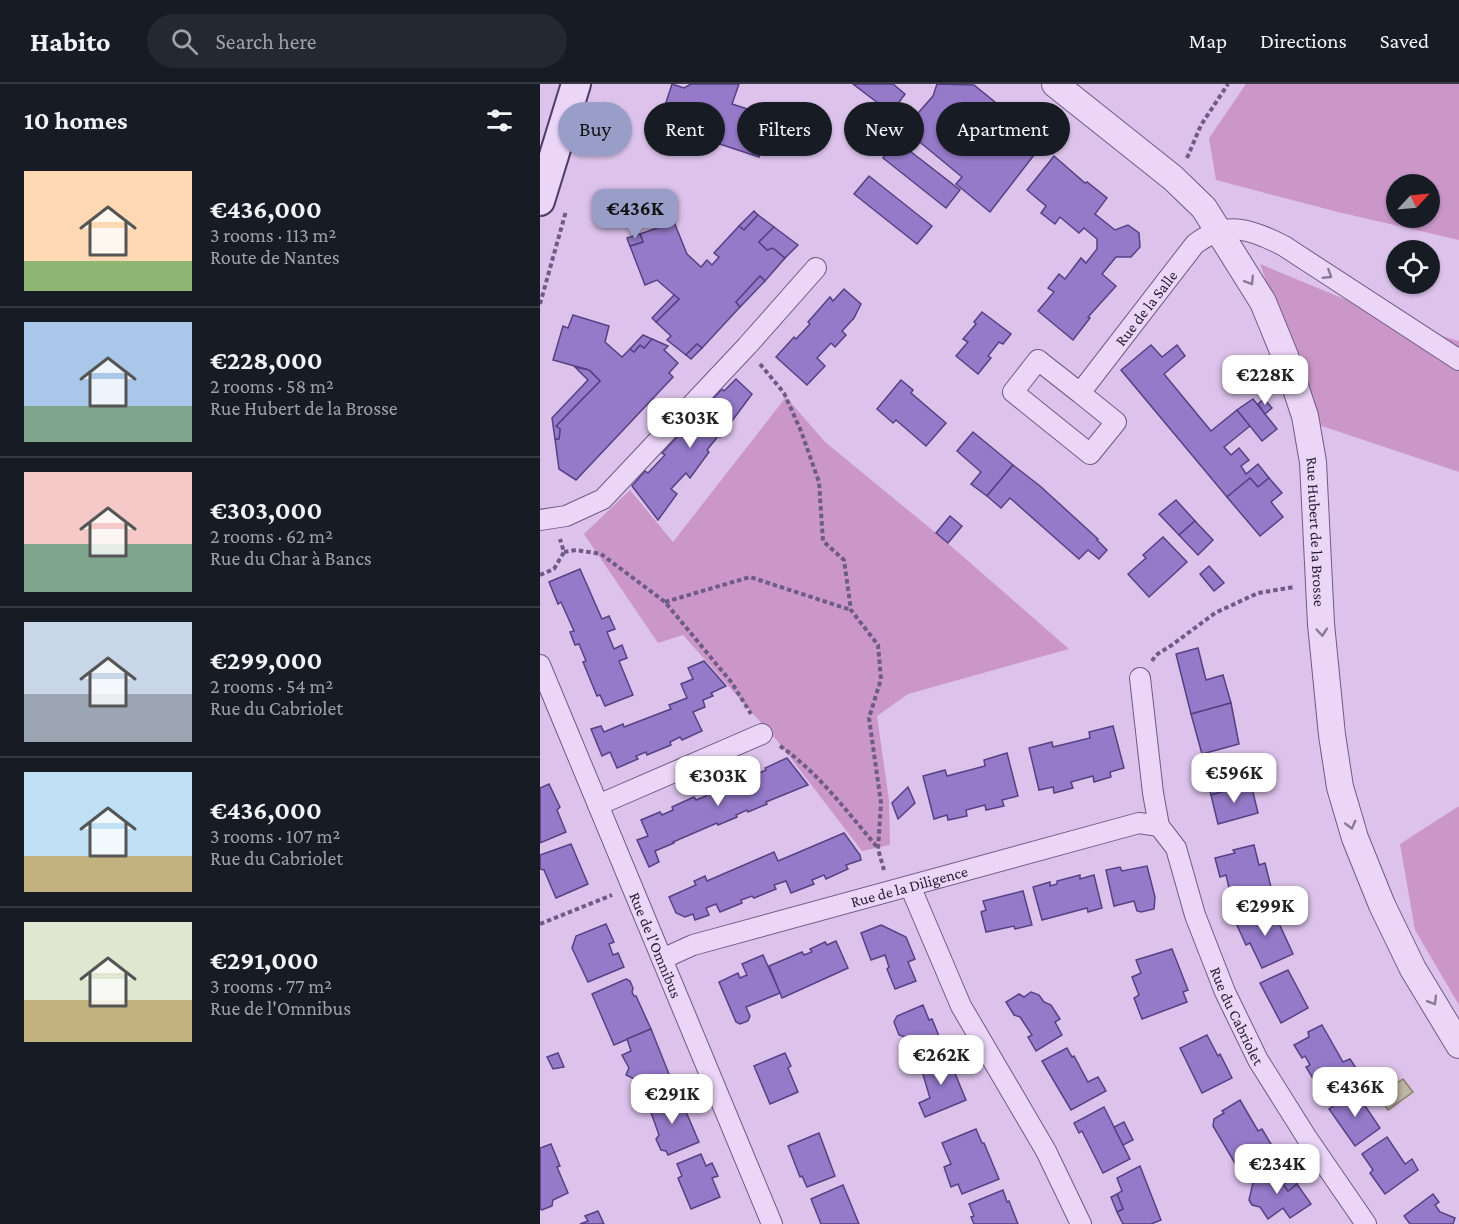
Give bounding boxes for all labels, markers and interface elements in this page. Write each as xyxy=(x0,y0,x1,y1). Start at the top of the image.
search box xyxy=(147,14,567,68)
icon: search xyxy=(168,25,201,58)
text: Habito xyxy=(30,26,111,57)
text: Search here xyxy=(216,29,317,54)
text: Map xyxy=(1189,29,1227,53)
text: Directions xyxy=(1260,29,1347,53)
text: Saved xyxy=(1380,29,1429,53)
chip: Buy xyxy=(558,102,632,156)
chip: Rent xyxy=(644,102,725,156)
chip: Filters xyxy=(737,102,832,156)
chip: New xyxy=(844,102,924,156)
chip: Apartment xyxy=(936,102,1070,156)
icon: filters xyxy=(483,104,516,137)
text: 10 homes xyxy=(24,106,128,135)
north arrow xyxy=(1386,174,1440,228)
map controls xyxy=(1386,174,1440,294)
pin: €436K xyxy=(593,189,677,240)
icon: home xyxy=(72,195,144,267)
text: €436,000 xyxy=(210,195,322,224)
text: €436K xyxy=(607,197,663,219)
text: 3 rooms · 113 m² xyxy=(210,224,336,246)
button: locate xyxy=(1386,240,1440,294)
text: Route de Nantes xyxy=(210,246,340,268)
street label: Rue de la Salle xyxy=(1111,267,1180,349)
one-way arrow xyxy=(1322,268,1333,279)
one-way arrow xyxy=(1242,275,1254,285)
icon: home xyxy=(72,346,144,418)
text: €228,000 xyxy=(210,346,323,375)
pin: €228K xyxy=(1223,355,1307,406)
text: €228K xyxy=(1236,363,1294,385)
text: 2 rooms · 58 m² xyxy=(210,375,334,397)
text: Rue Hubert de la Brosse xyxy=(210,397,398,419)
pin: €303K xyxy=(648,398,732,449)
text: €303K xyxy=(661,406,719,428)
street label: Rue Hubert de la Brosse xyxy=(1304,455,1329,607)
icon: home xyxy=(72,496,144,568)
text: €303,000 xyxy=(210,496,322,525)
text: 2 rooms · 62 m² xyxy=(210,525,333,547)
text: Rue du Char à Bancs xyxy=(210,547,372,569)
one-way arrow xyxy=(1315,628,1328,637)
icon: home xyxy=(72,646,144,718)
text: €299,000 xyxy=(210,646,322,675)
text: 2 rooms · 54 m² xyxy=(210,675,333,697)
text: Rue du Cabriolet xyxy=(210,697,343,719)
pin: €596K xyxy=(1192,753,1276,804)
pin: €303K xyxy=(676,756,760,807)
text: €596K xyxy=(1205,761,1263,783)
text: €303K xyxy=(689,764,747,786)
icon: home xyxy=(72,796,144,868)
text: €436,000 xyxy=(210,796,322,825)
one-way arrow xyxy=(1344,819,1356,830)
text: 3 rooms · 107 m² xyxy=(210,825,340,847)
text: Rue du Cabriolet xyxy=(210,847,343,869)
street label: Rue de la Diligence xyxy=(849,862,969,910)
pin: €299K xyxy=(1223,886,1307,937)
street label: Rue de l'Omnibus xyxy=(627,889,686,1000)
text: €299K xyxy=(1236,894,1294,916)
icon: home xyxy=(72,946,144,1018)
text: €291,000 xyxy=(210,946,319,975)
street label: Rue du Cabriolet xyxy=(1207,964,1268,1069)
text: 3 rooms · 77 m² xyxy=(210,975,332,997)
one-way arrow xyxy=(1425,995,1437,1005)
text: Rue de l'Omnibus xyxy=(210,997,351,1019)
pin: €262K xyxy=(899,1035,983,1086)
text: €262K xyxy=(913,1043,969,1065)
pin: €436K xyxy=(1313,1067,1397,1118)
pin: €291K xyxy=(630,1074,714,1125)
text: €436K xyxy=(1327,1075,1383,1097)
text: €291K xyxy=(645,1082,699,1104)
pin: €234K xyxy=(1235,1144,1319,1195)
text: €234K xyxy=(1249,1152,1305,1174)

